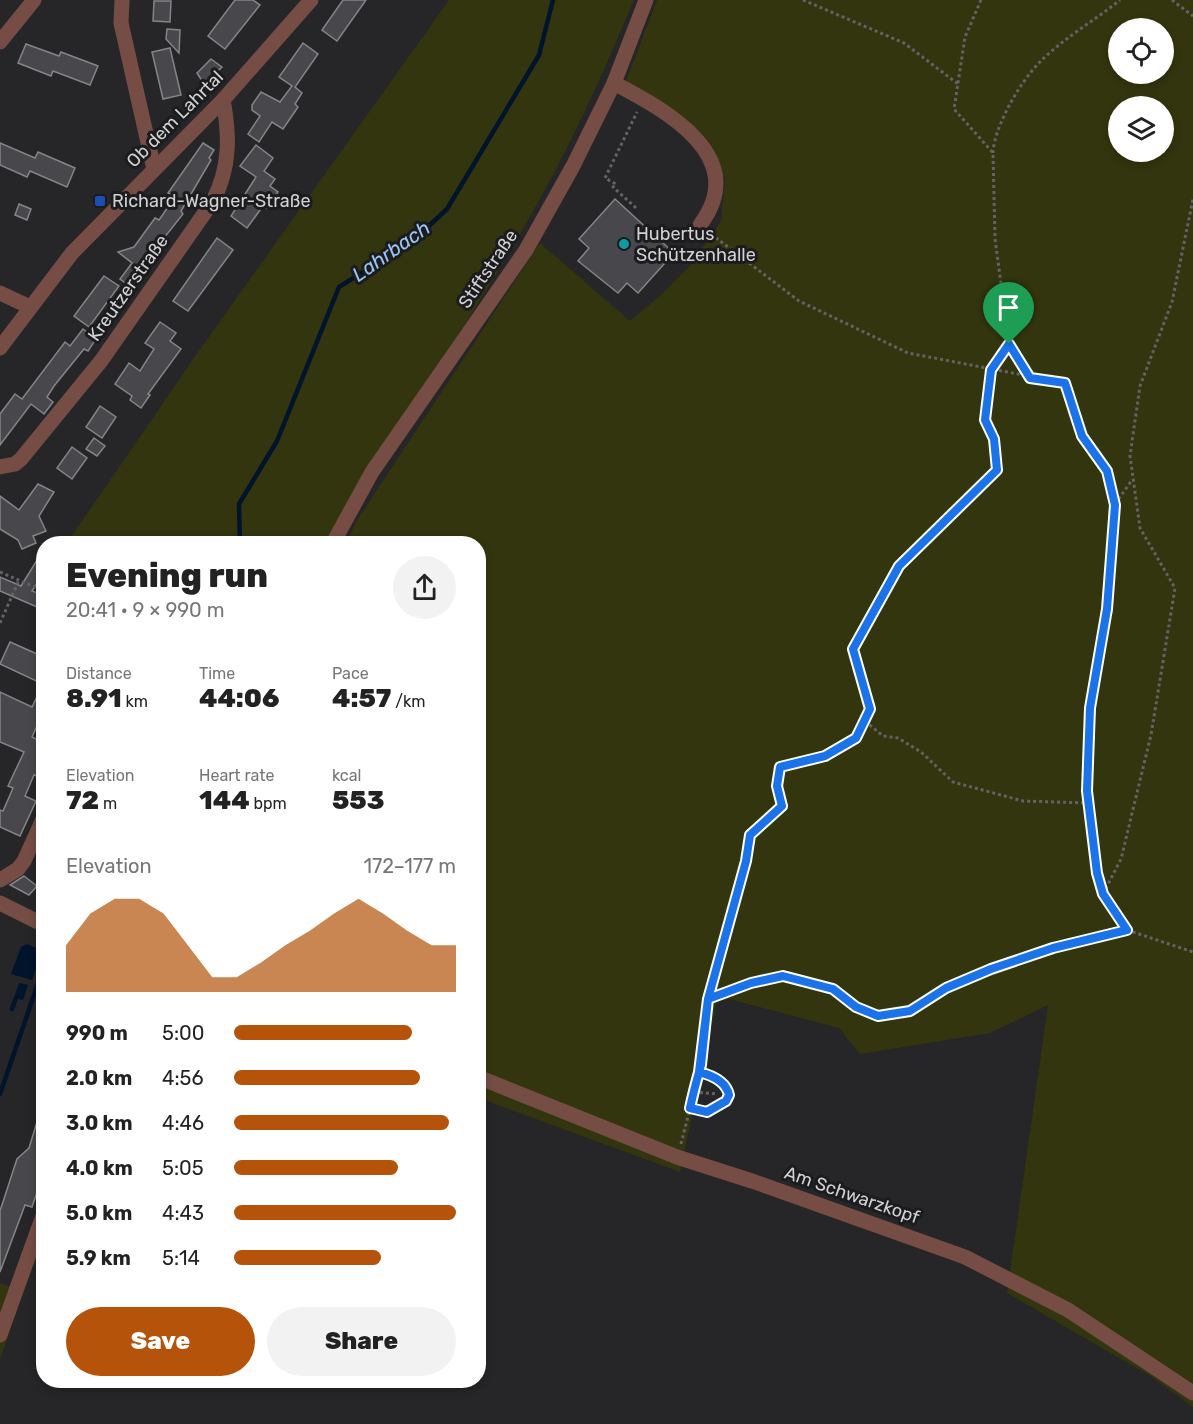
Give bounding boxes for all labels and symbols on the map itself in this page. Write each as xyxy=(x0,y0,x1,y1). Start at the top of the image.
street label: Ob dem Lahrtal xyxy=(122,66,228,172)
place label: Richard-Wagner-Straße xyxy=(112,190,310,212)
marker: Richard-Wagner-Straße xyxy=(93,194,107,208)
water label: Lahrbach xyxy=(347,216,435,286)
place label: Hubertus Schützenhalle xyxy=(636,223,756,266)
street label: Stiftstraße xyxy=(454,226,522,312)
street label: Kreutzerstraße xyxy=(83,231,173,345)
marker: Hubertus Schützenhalle xyxy=(617,237,631,251)
pin xyxy=(983,282,1034,344)
street label: Am Schwarzkopf xyxy=(782,1162,922,1228)

